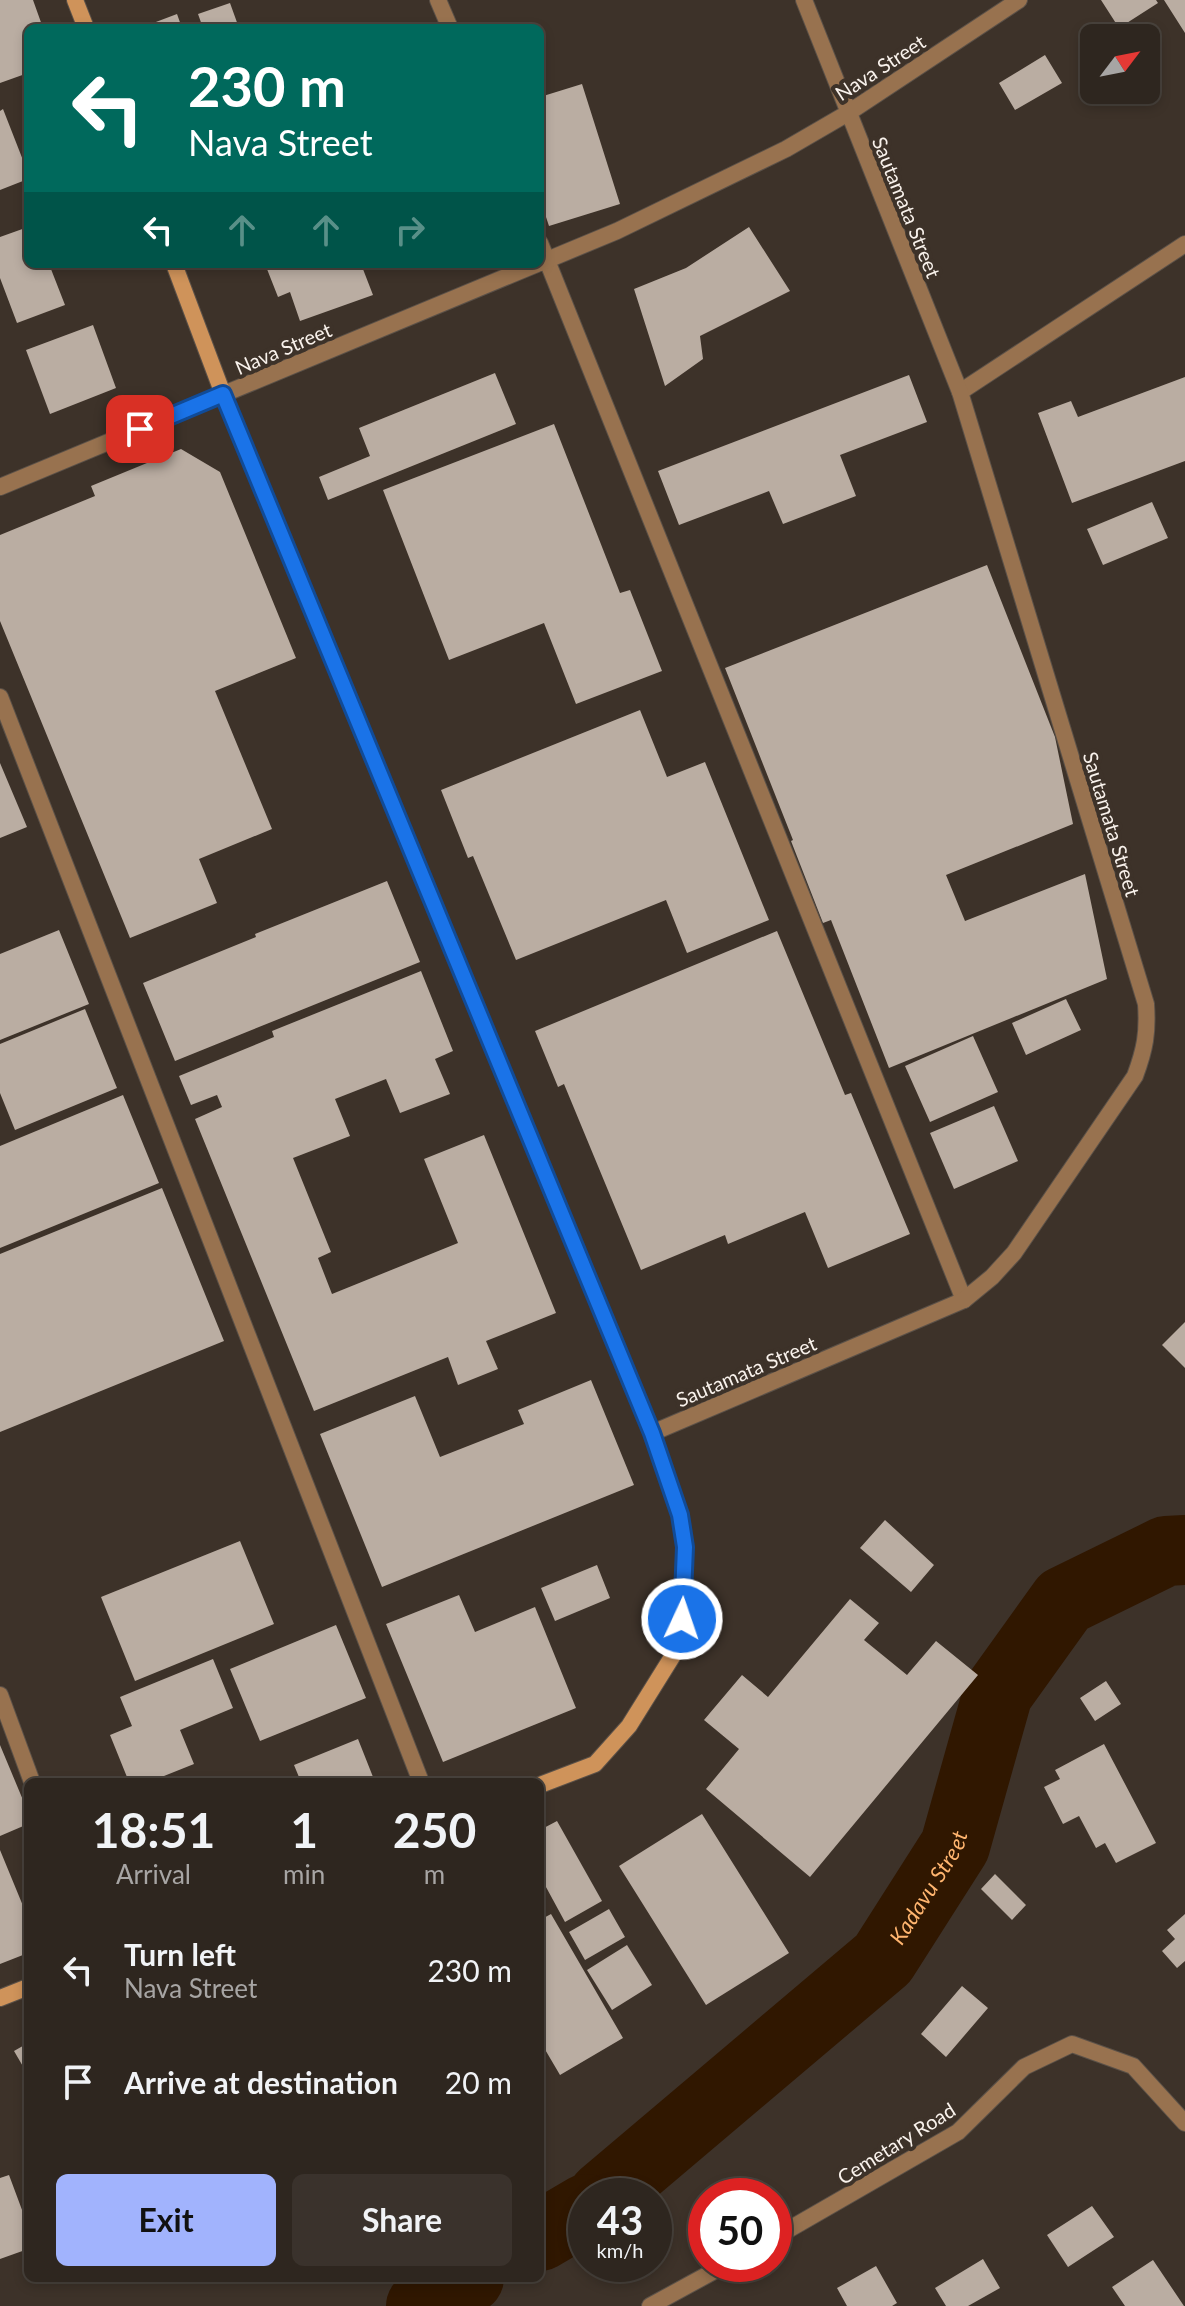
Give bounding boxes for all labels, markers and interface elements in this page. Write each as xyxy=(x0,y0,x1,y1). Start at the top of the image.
north arrow xyxy=(1080,24,1160,104)
map controls xyxy=(1080,24,1160,104)
street label: Nava Street xyxy=(830,29,930,105)
text: 230 m xyxy=(188,52,346,119)
icon: left xyxy=(56,56,160,160)
text: Nava Street xyxy=(188,120,373,164)
street label: Sautamata Street xyxy=(868,133,946,281)
icon: left xyxy=(136,208,180,252)
icon: ahead xyxy=(220,208,264,252)
icon: ahead xyxy=(304,208,348,252)
icon: right xyxy=(388,208,432,252)
street label: Nava Street xyxy=(231,317,335,379)
pin xyxy=(106,395,174,463)
icon: arrive xyxy=(118,407,162,451)
street label: Sautamata Street xyxy=(1079,749,1145,899)
street label: Sautamata Street xyxy=(672,1331,820,1411)
position arrow xyxy=(640,1577,724,1661)
text: 18:51 xyxy=(92,1801,215,1858)
text: 1 xyxy=(290,1801,318,1858)
text: 250 xyxy=(393,1801,476,1858)
water label: Kadavu Street xyxy=(883,1827,972,1949)
text: Arrival xyxy=(116,1858,191,1890)
text: min xyxy=(283,1858,325,1890)
text: m xyxy=(424,1858,445,1890)
text: Turn left xyxy=(124,1936,236,1972)
icon: left xyxy=(56,1948,100,1992)
text: 230 m xyxy=(427,1952,512,1988)
text: Nava Street xyxy=(124,1972,257,2004)
icon: arrive xyxy=(56,2060,100,2104)
text: Arrive at destination xyxy=(124,2064,398,2100)
text: 20 m xyxy=(445,2064,512,2100)
street label: Cemetary Road xyxy=(833,2097,959,2189)
button: Exit xyxy=(56,2174,276,2266)
button: Share xyxy=(292,2174,512,2266)
speed limit sign: 50 xyxy=(688,2178,792,2282)
text: 43 xyxy=(597,2196,643,2244)
text: km/h xyxy=(597,2238,643,2262)

